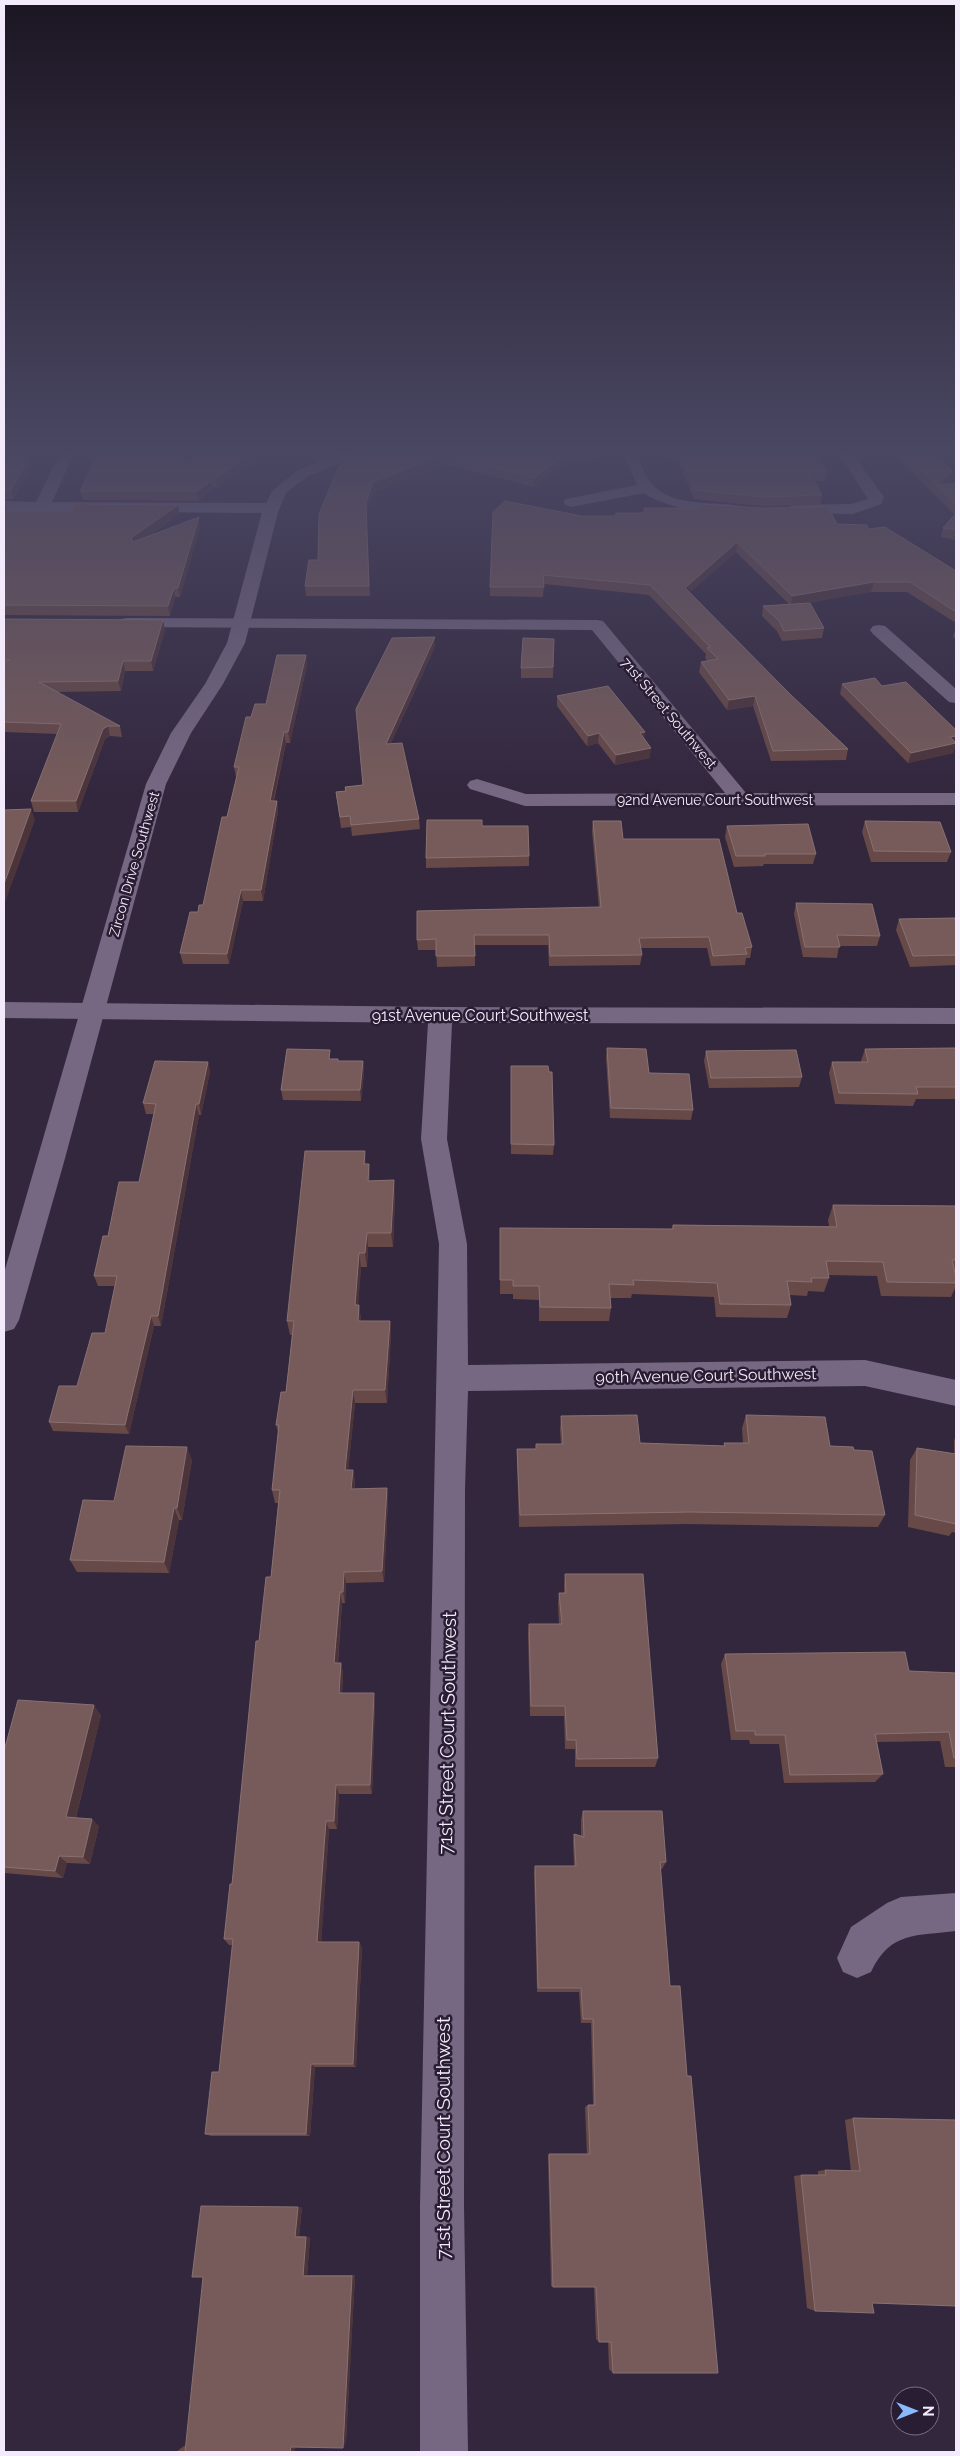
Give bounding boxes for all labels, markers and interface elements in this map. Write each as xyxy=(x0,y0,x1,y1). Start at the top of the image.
street label: 71st Street Southwest xyxy=(618,654,720,772)
street label: Zircon Drive Southwest xyxy=(106,789,162,938)
street label: 92nd Avenue Court Southwest xyxy=(617,792,813,808)
street label: 91st Avenue Court Southwest xyxy=(372,1006,589,1025)
street label: 90th Avenue Court Southwest xyxy=(595,1364,817,1387)
street label: 71st Street Court Southwest xyxy=(434,1611,460,1855)
street label: 71st Street Court Southwest xyxy=(432,2016,454,2259)
north arrow xyxy=(890,2386,940,2436)
text: N xyxy=(920,2406,936,2416)

